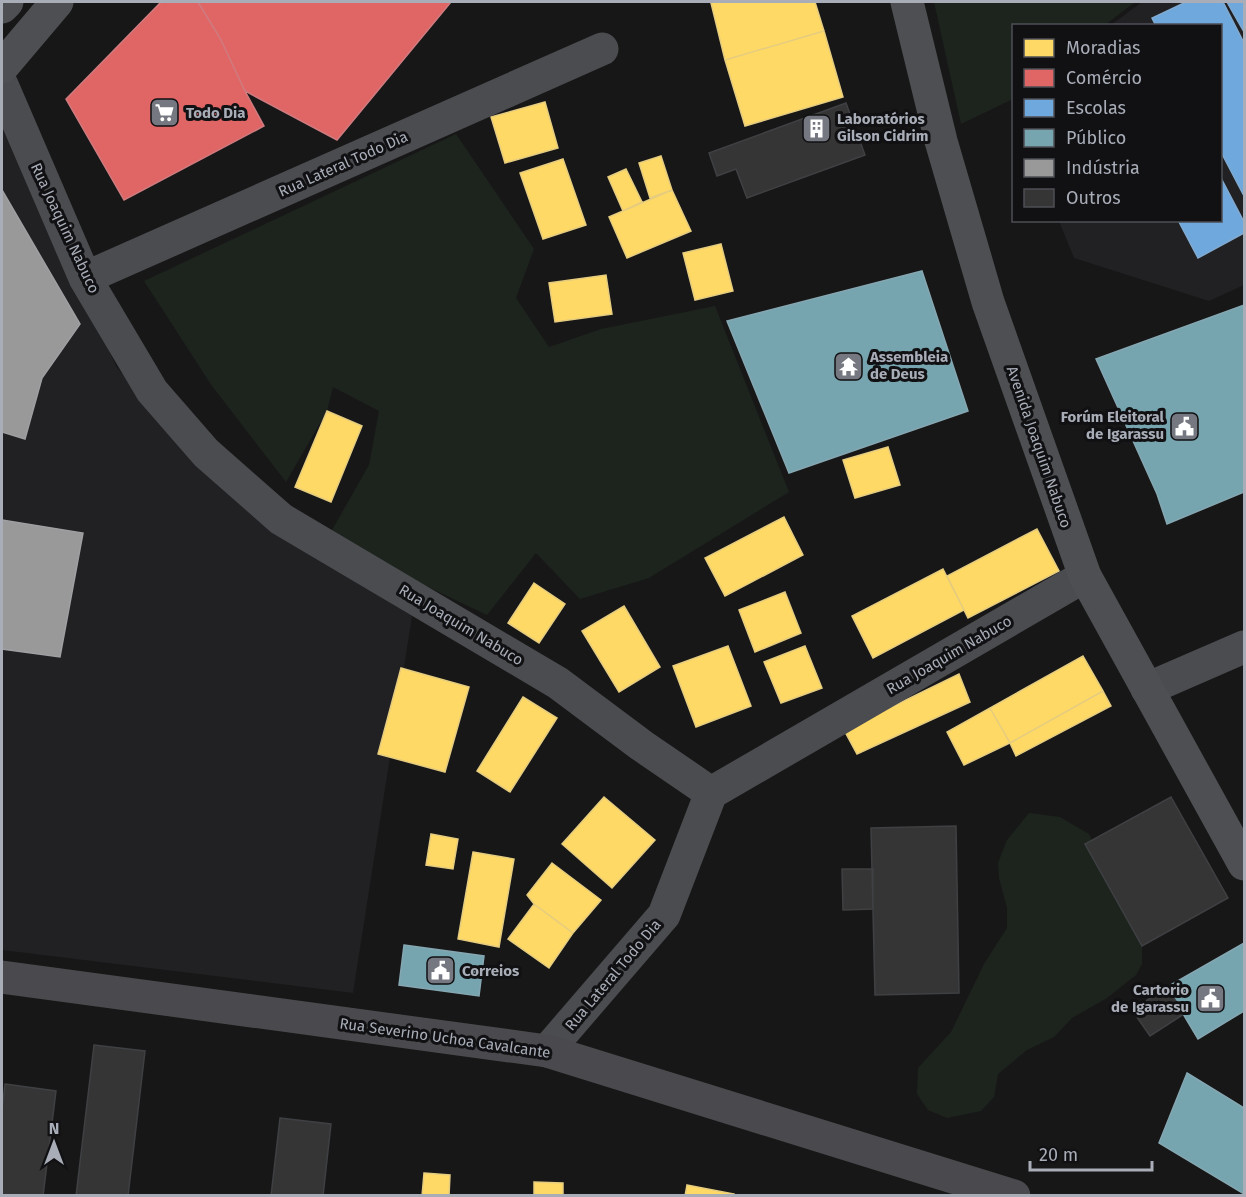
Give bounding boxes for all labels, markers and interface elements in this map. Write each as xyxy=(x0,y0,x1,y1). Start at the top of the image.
legend xyxy=(1012,24,1222,222)
text: Moradias xyxy=(1066,37,1140,59)
text: Comércio xyxy=(1066,67,1142,89)
supermarket icon: Todo Dia xyxy=(149,97,181,129)
text: Escolas xyxy=(1066,97,1126,119)
place label: Todo Dia xyxy=(186,104,246,122)
place label: Laboratórios Gilson Cidrim xyxy=(837,110,928,145)
building icon: Laboratórios Gilson Cidrim xyxy=(800,112,832,144)
street label: Rua Lateral Todo Dia xyxy=(275,127,411,201)
text: Público xyxy=(1066,127,1126,149)
text: Indústria xyxy=(1066,157,1140,179)
street label: Rua Joaquim Nabuco xyxy=(27,160,103,296)
text: Outros xyxy=(1066,187,1121,209)
place label: Assembleia de Deus xyxy=(869,348,948,383)
temple icon: Assembleia de Deus xyxy=(833,350,865,382)
street label: Avenida Joaquim Nabuco xyxy=(1003,364,1075,530)
place label: Forúm Eleitoral de Igarassu xyxy=(1061,408,1165,443)
public building icon: Forúm Eleitoral de Igarassu xyxy=(1169,410,1201,442)
street label: Rua Joaquim Nabuco xyxy=(396,581,526,669)
street label: Rua Joaquim Nabuco xyxy=(883,612,1015,698)
street label: Rua Lateral Todo Dia xyxy=(561,916,665,1034)
public building icon: Correios xyxy=(425,955,457,987)
place label: Correios xyxy=(462,962,519,980)
place label: Cartorio de Igarassu xyxy=(1111,981,1189,1016)
public building icon: Cartorio de Igarassu xyxy=(1194,983,1226,1015)
street label: Rua Severino Uchoa Cavalcante xyxy=(338,1014,552,1062)
north arrow xyxy=(24,1113,84,1173)
text: N xyxy=(49,1119,59,1138)
scale bar xyxy=(1030,1134,1152,1172)
text: 20 m xyxy=(1039,1144,1078,1166)

